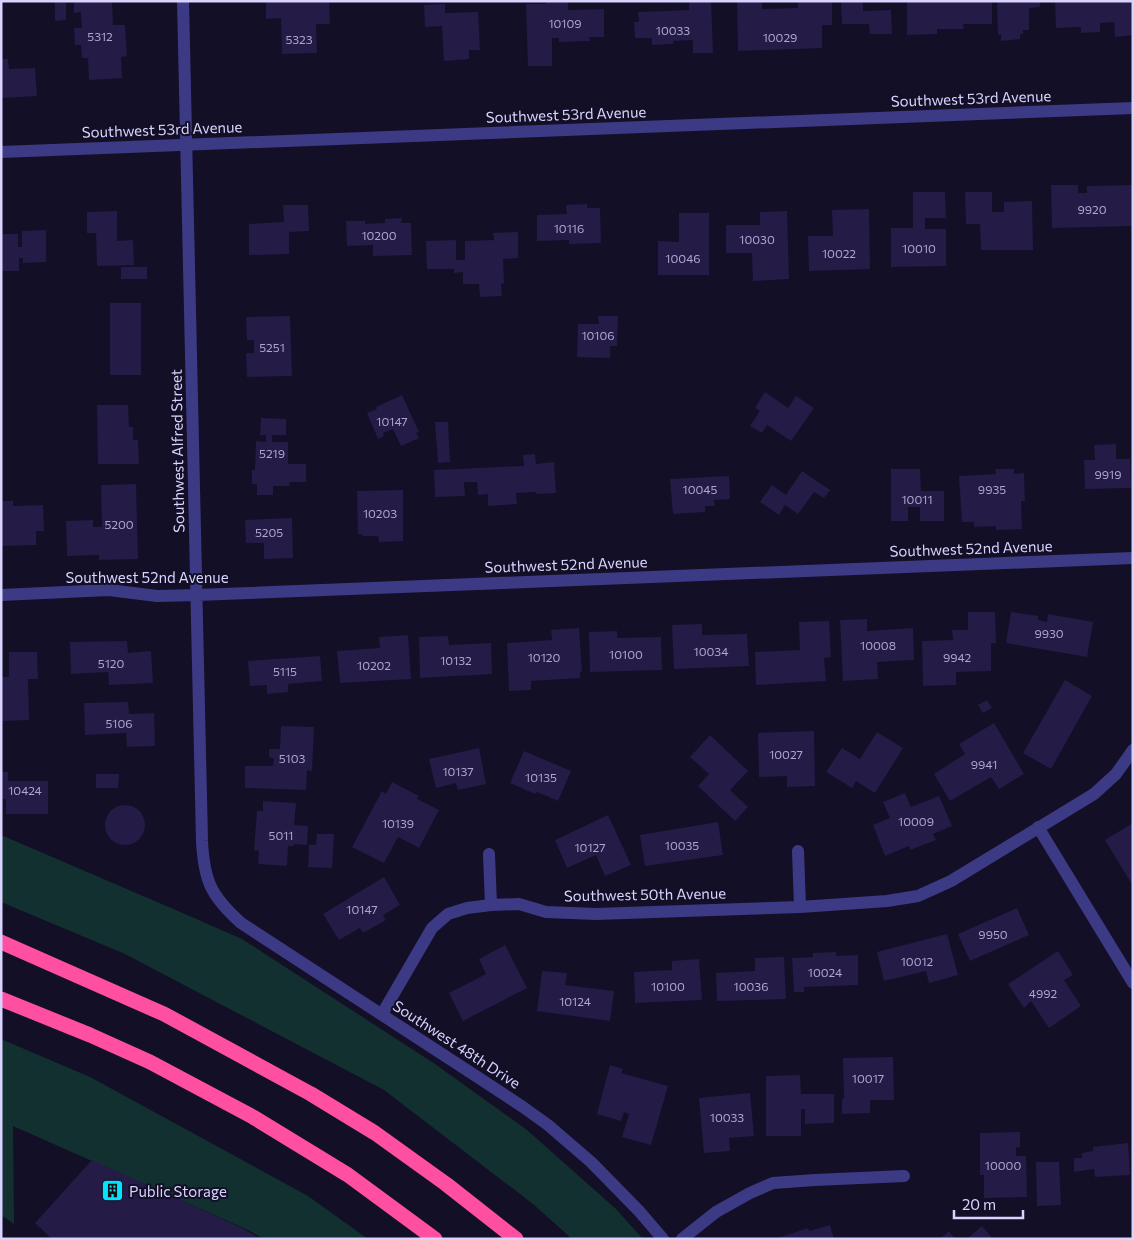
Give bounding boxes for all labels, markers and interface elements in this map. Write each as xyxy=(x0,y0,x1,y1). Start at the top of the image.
house number: 10109 xyxy=(548,16,582,30)
house number: 10033 xyxy=(656,23,690,37)
house number: 5312 xyxy=(87,29,113,43)
house number: 10029 xyxy=(763,30,797,44)
house number: 5323 xyxy=(285,32,313,46)
street label: Southwest 53rd Avenue xyxy=(890,86,1052,110)
street label: Southwest 53rd Avenue xyxy=(485,102,647,126)
street label: Southwest 53rd Avenue xyxy=(81,117,243,141)
house number: 9920 xyxy=(1078,202,1107,216)
house number: 10116 xyxy=(554,221,584,235)
house number: 10200 xyxy=(361,228,397,242)
house number: 10030 xyxy=(739,232,775,246)
house number: 10010 xyxy=(902,241,936,255)
house number: 10022 xyxy=(822,246,856,260)
house number: 10046 xyxy=(665,251,701,265)
house number: 10106 xyxy=(581,328,615,342)
house number: 5251 xyxy=(259,340,285,354)
street label: Southwest Alfred Street xyxy=(167,369,187,533)
house number: 10147 xyxy=(376,414,408,428)
house number: 5219 xyxy=(259,446,285,460)
house number: 9919 xyxy=(1095,467,1121,481)
house number: 10045 xyxy=(683,482,718,496)
house number: 9935 xyxy=(978,482,1006,496)
house number: 10011 xyxy=(901,492,933,506)
house number: 10203 xyxy=(363,506,397,520)
house number: 5200 xyxy=(104,517,134,531)
house number: 5205 xyxy=(255,525,283,539)
street label: Southwest 52nd Avenue xyxy=(889,536,1053,560)
street label: Southwest 52nd Avenue xyxy=(484,552,648,576)
street label: Southwest 52nd Avenue xyxy=(65,568,229,586)
house number: 9930 xyxy=(1034,626,1064,640)
house number: 10008 xyxy=(860,638,896,652)
house number: 10034 xyxy=(694,644,728,658)
house number: 10100 xyxy=(609,647,643,661)
house number: 10120 xyxy=(528,650,560,664)
house number: 9942 xyxy=(943,650,971,664)
house number: 10132 xyxy=(440,653,472,667)
house number: 5120 xyxy=(98,656,124,670)
house number: 10202 xyxy=(357,658,391,672)
house number: 5115 xyxy=(273,664,297,678)
house number: 5106 xyxy=(105,716,133,730)
house number: 10027 xyxy=(769,747,803,761)
house number: 5103 xyxy=(279,751,305,765)
house number: 9941 xyxy=(971,757,997,771)
house number: 10137 xyxy=(442,764,474,778)
house number: 10135 xyxy=(525,770,557,784)
house number: 10424 xyxy=(8,783,42,797)
house number: 10009 xyxy=(898,814,934,828)
house number: 10139 xyxy=(382,816,414,830)
house number: 5011 xyxy=(269,828,293,842)
house number: 10035 xyxy=(665,838,699,852)
house number: 10127 xyxy=(574,840,606,854)
street label: Southwest 50th Avenue xyxy=(564,884,726,904)
house number: 10147 xyxy=(346,902,378,916)
house number: 9950 xyxy=(978,927,1008,941)
house number: 10012 xyxy=(901,954,934,968)
house number: 10024 xyxy=(808,965,842,979)
house number: 10100 xyxy=(651,979,685,993)
house number: 10036 xyxy=(734,979,768,993)
house number: 4992 xyxy=(1029,986,1058,1000)
house number: 10124 xyxy=(559,994,591,1008)
street label: Southwest 48th Drive xyxy=(390,996,524,1092)
house number: 10017 xyxy=(852,1071,884,1085)
house number: 10033 xyxy=(710,1110,744,1124)
house number: 10000 xyxy=(985,1158,1021,1172)
building icon: Public Storage xyxy=(101,1179,125,1203)
place label: Public Storage xyxy=(129,1182,227,1200)
scale bar xyxy=(954,1188,1023,1220)
text: 20 m xyxy=(962,1195,996,1213)

